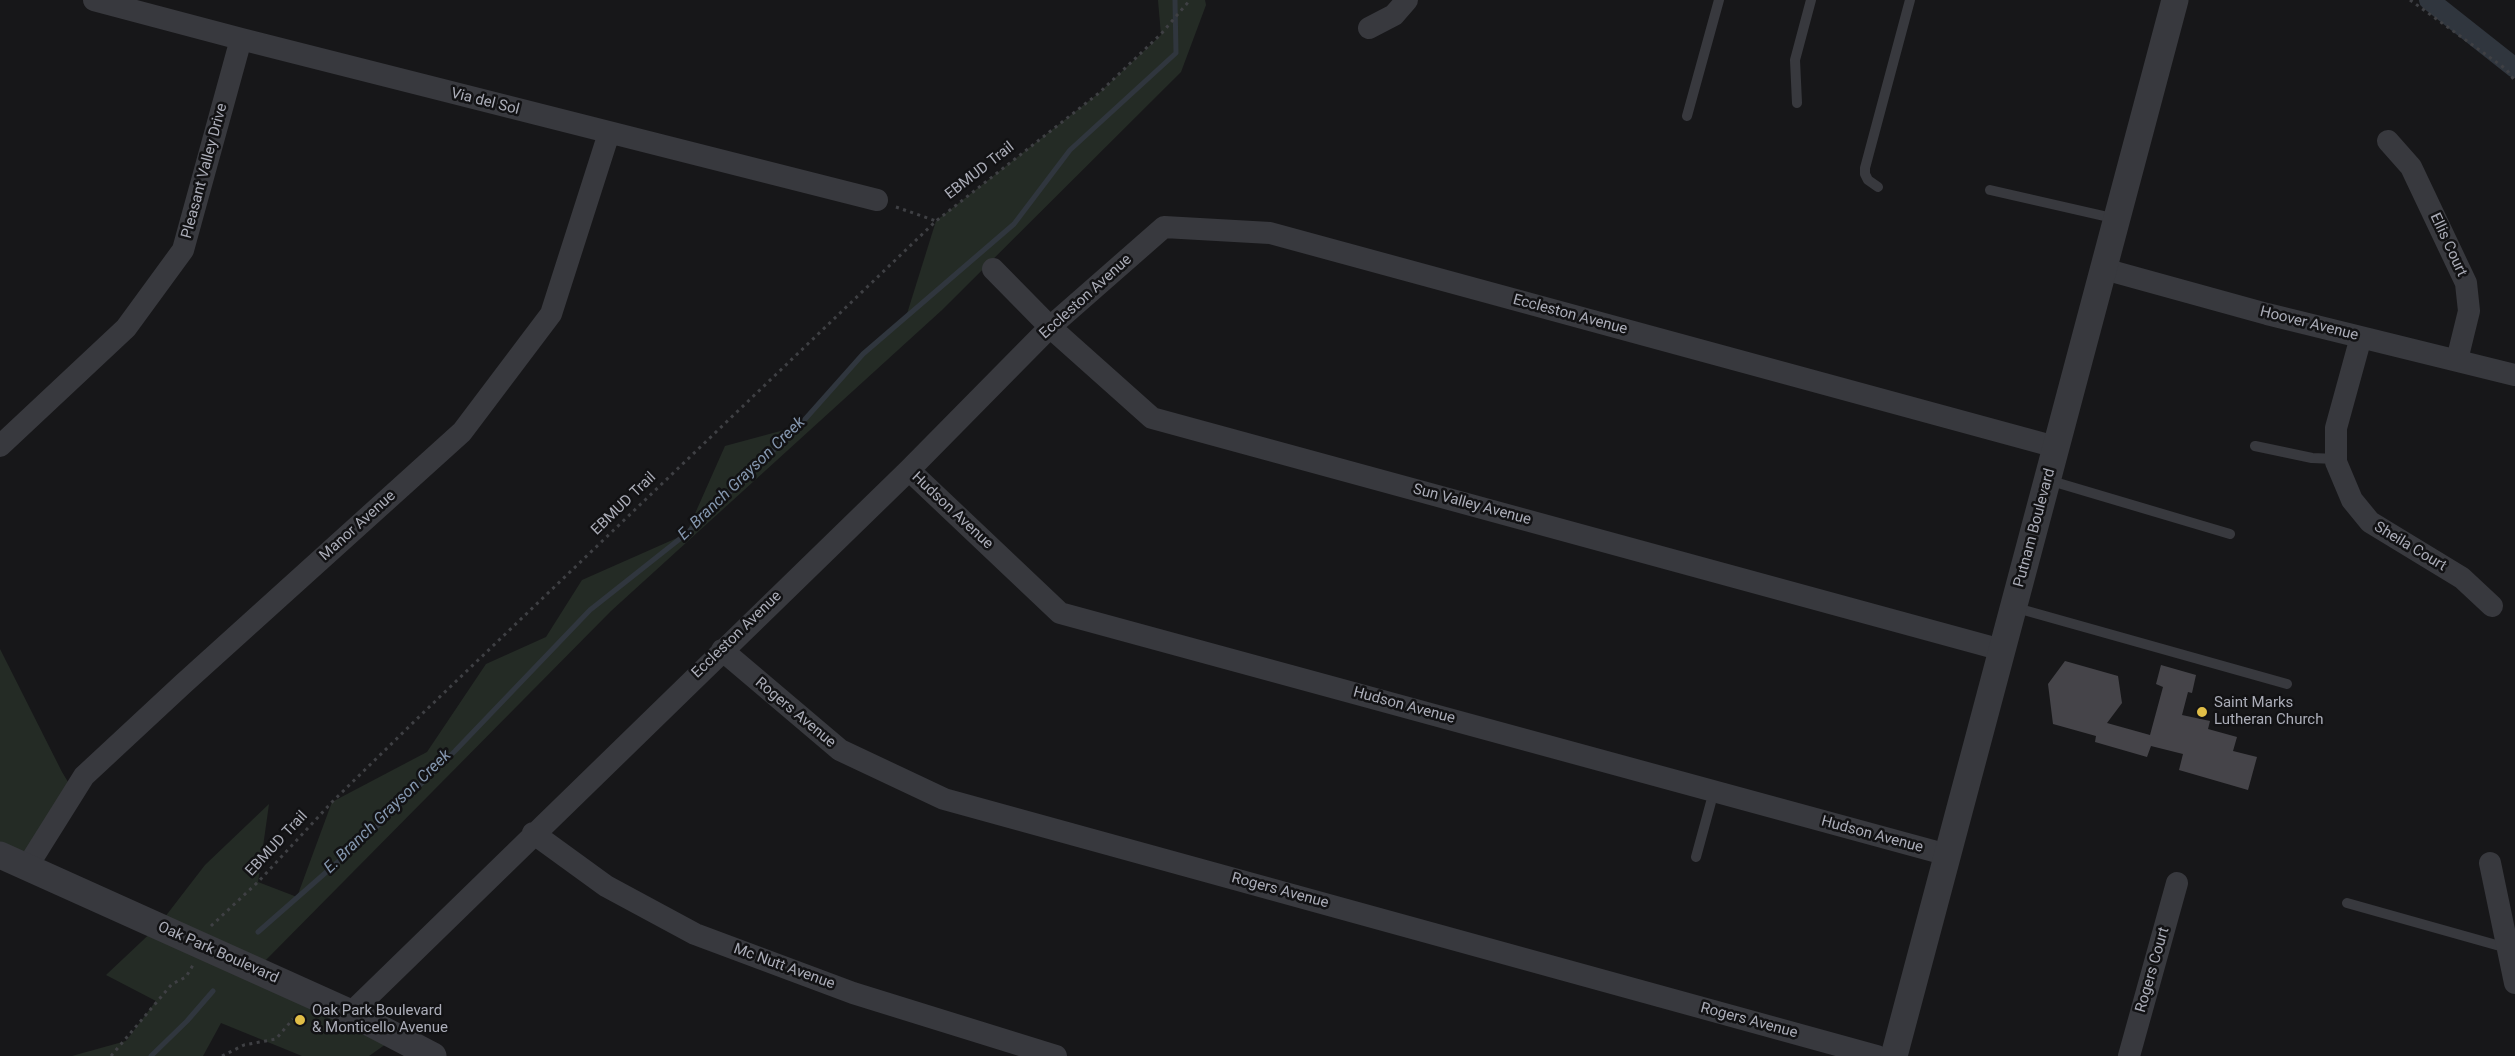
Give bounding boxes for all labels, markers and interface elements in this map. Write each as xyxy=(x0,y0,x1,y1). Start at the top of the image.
street label: Via del Sol xyxy=(449,85,521,119)
street label: Pleasant Valley Drive xyxy=(178,102,232,240)
street label: EBMUD Trail xyxy=(942,138,1018,204)
street label: Ellis Court xyxy=(2426,210,2470,280)
street label: Eccleston Avenue xyxy=(1036,251,1136,343)
street label: Eccleston Avenue xyxy=(1511,291,1629,339)
street label: Hoover Avenue xyxy=(2258,303,2360,345)
water label: E. Branch Grayson Creek xyxy=(674,413,810,545)
street label: Putnam Boulevard xyxy=(2010,467,2060,589)
street label: EBMUD Trail xyxy=(588,469,660,539)
street label: Hudson Avenue xyxy=(908,469,996,553)
street label: Sun Valley Avenue xyxy=(1411,481,1533,529)
street label: Manor Avenue xyxy=(316,487,400,565)
street label: Sheila Court xyxy=(2371,518,2449,576)
street label: Eccleston Avenue xyxy=(688,588,786,682)
street label: Rogers Avenue xyxy=(751,674,839,752)
street label: Hudson Avenue xyxy=(1351,684,1457,728)
place label: Saint Marks Lutheran Church xyxy=(2214,694,2323,729)
marker: Saint Marks Lutheran Church xyxy=(2195,705,2209,719)
water label: E. Branch Grayson Creek xyxy=(320,746,456,878)
street label: EBMUD Trail xyxy=(242,808,312,880)
street label: Hudson Avenue xyxy=(1819,813,1925,857)
street label: Rogers Avenue xyxy=(1229,869,1331,913)
street label: Oak Park Boulevard xyxy=(155,918,281,988)
street label: Rogers Court xyxy=(2132,925,2174,1015)
street label: Mc Nutt Avenue xyxy=(731,940,837,994)
street label: Rogers Avenue xyxy=(1698,999,1800,1043)
place label: Oak Park Boulevard & Monticello Avenue xyxy=(312,1002,448,1037)
marker: Oak Park Boulevard & Monticello Avenue xyxy=(293,1013,307,1027)

